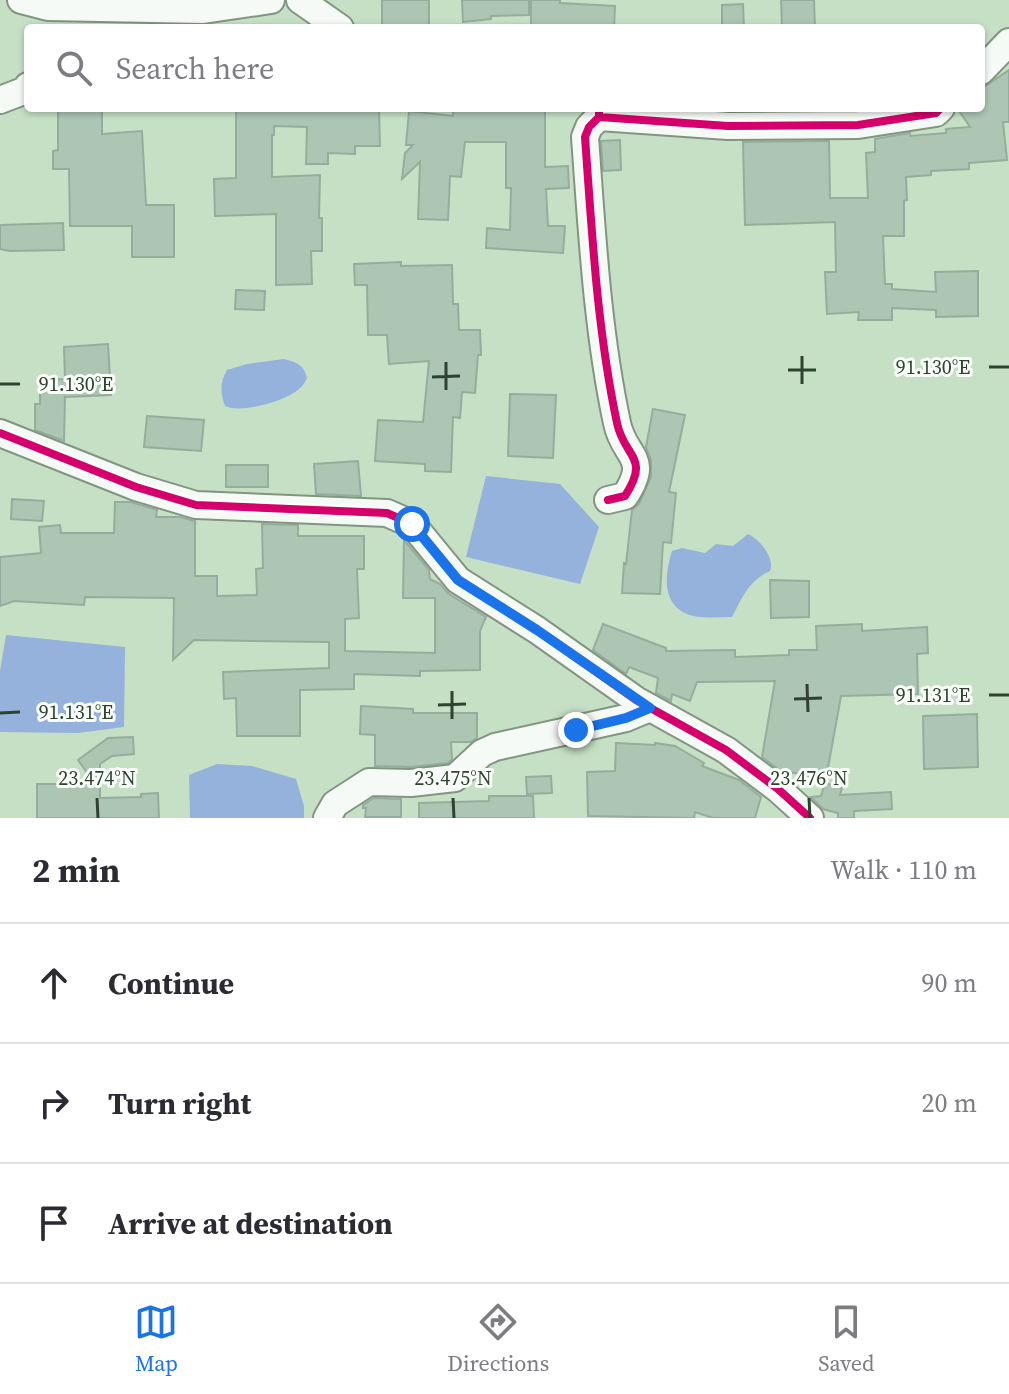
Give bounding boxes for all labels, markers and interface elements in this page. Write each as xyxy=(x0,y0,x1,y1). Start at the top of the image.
search box xyxy=(24,24,985,112)
icon: search xyxy=(52,46,96,90)
text: Search here xyxy=(116,48,274,89)
text: 91.130°E xyxy=(896,353,970,381)
text: 91.130°E xyxy=(39,370,113,398)
route start xyxy=(394,506,430,542)
text: 91.131°E xyxy=(896,681,970,709)
text: 91.131°E xyxy=(39,698,113,726)
route end xyxy=(558,712,594,748)
text: 23.474°N xyxy=(58,764,136,792)
text: 23.475°N xyxy=(414,764,492,792)
text: 23.476°N xyxy=(770,764,848,792)
text: 2 min xyxy=(32,847,120,893)
text: Walk · 110 m xyxy=(830,852,977,888)
icon: ahead xyxy=(32,961,76,1005)
text: Continue xyxy=(108,963,234,1004)
text: 90 m xyxy=(922,965,977,1001)
icon: right xyxy=(32,1081,76,1125)
text: Turn right xyxy=(108,1083,251,1124)
text: 20 m xyxy=(922,1085,977,1121)
icon: arrive xyxy=(32,1201,76,1245)
text: Arrive at destination xyxy=(108,1203,393,1244)
tab: Map xyxy=(134,1300,178,1378)
tab: Directions xyxy=(447,1300,549,1378)
tab: Saved xyxy=(818,1300,875,1378)

